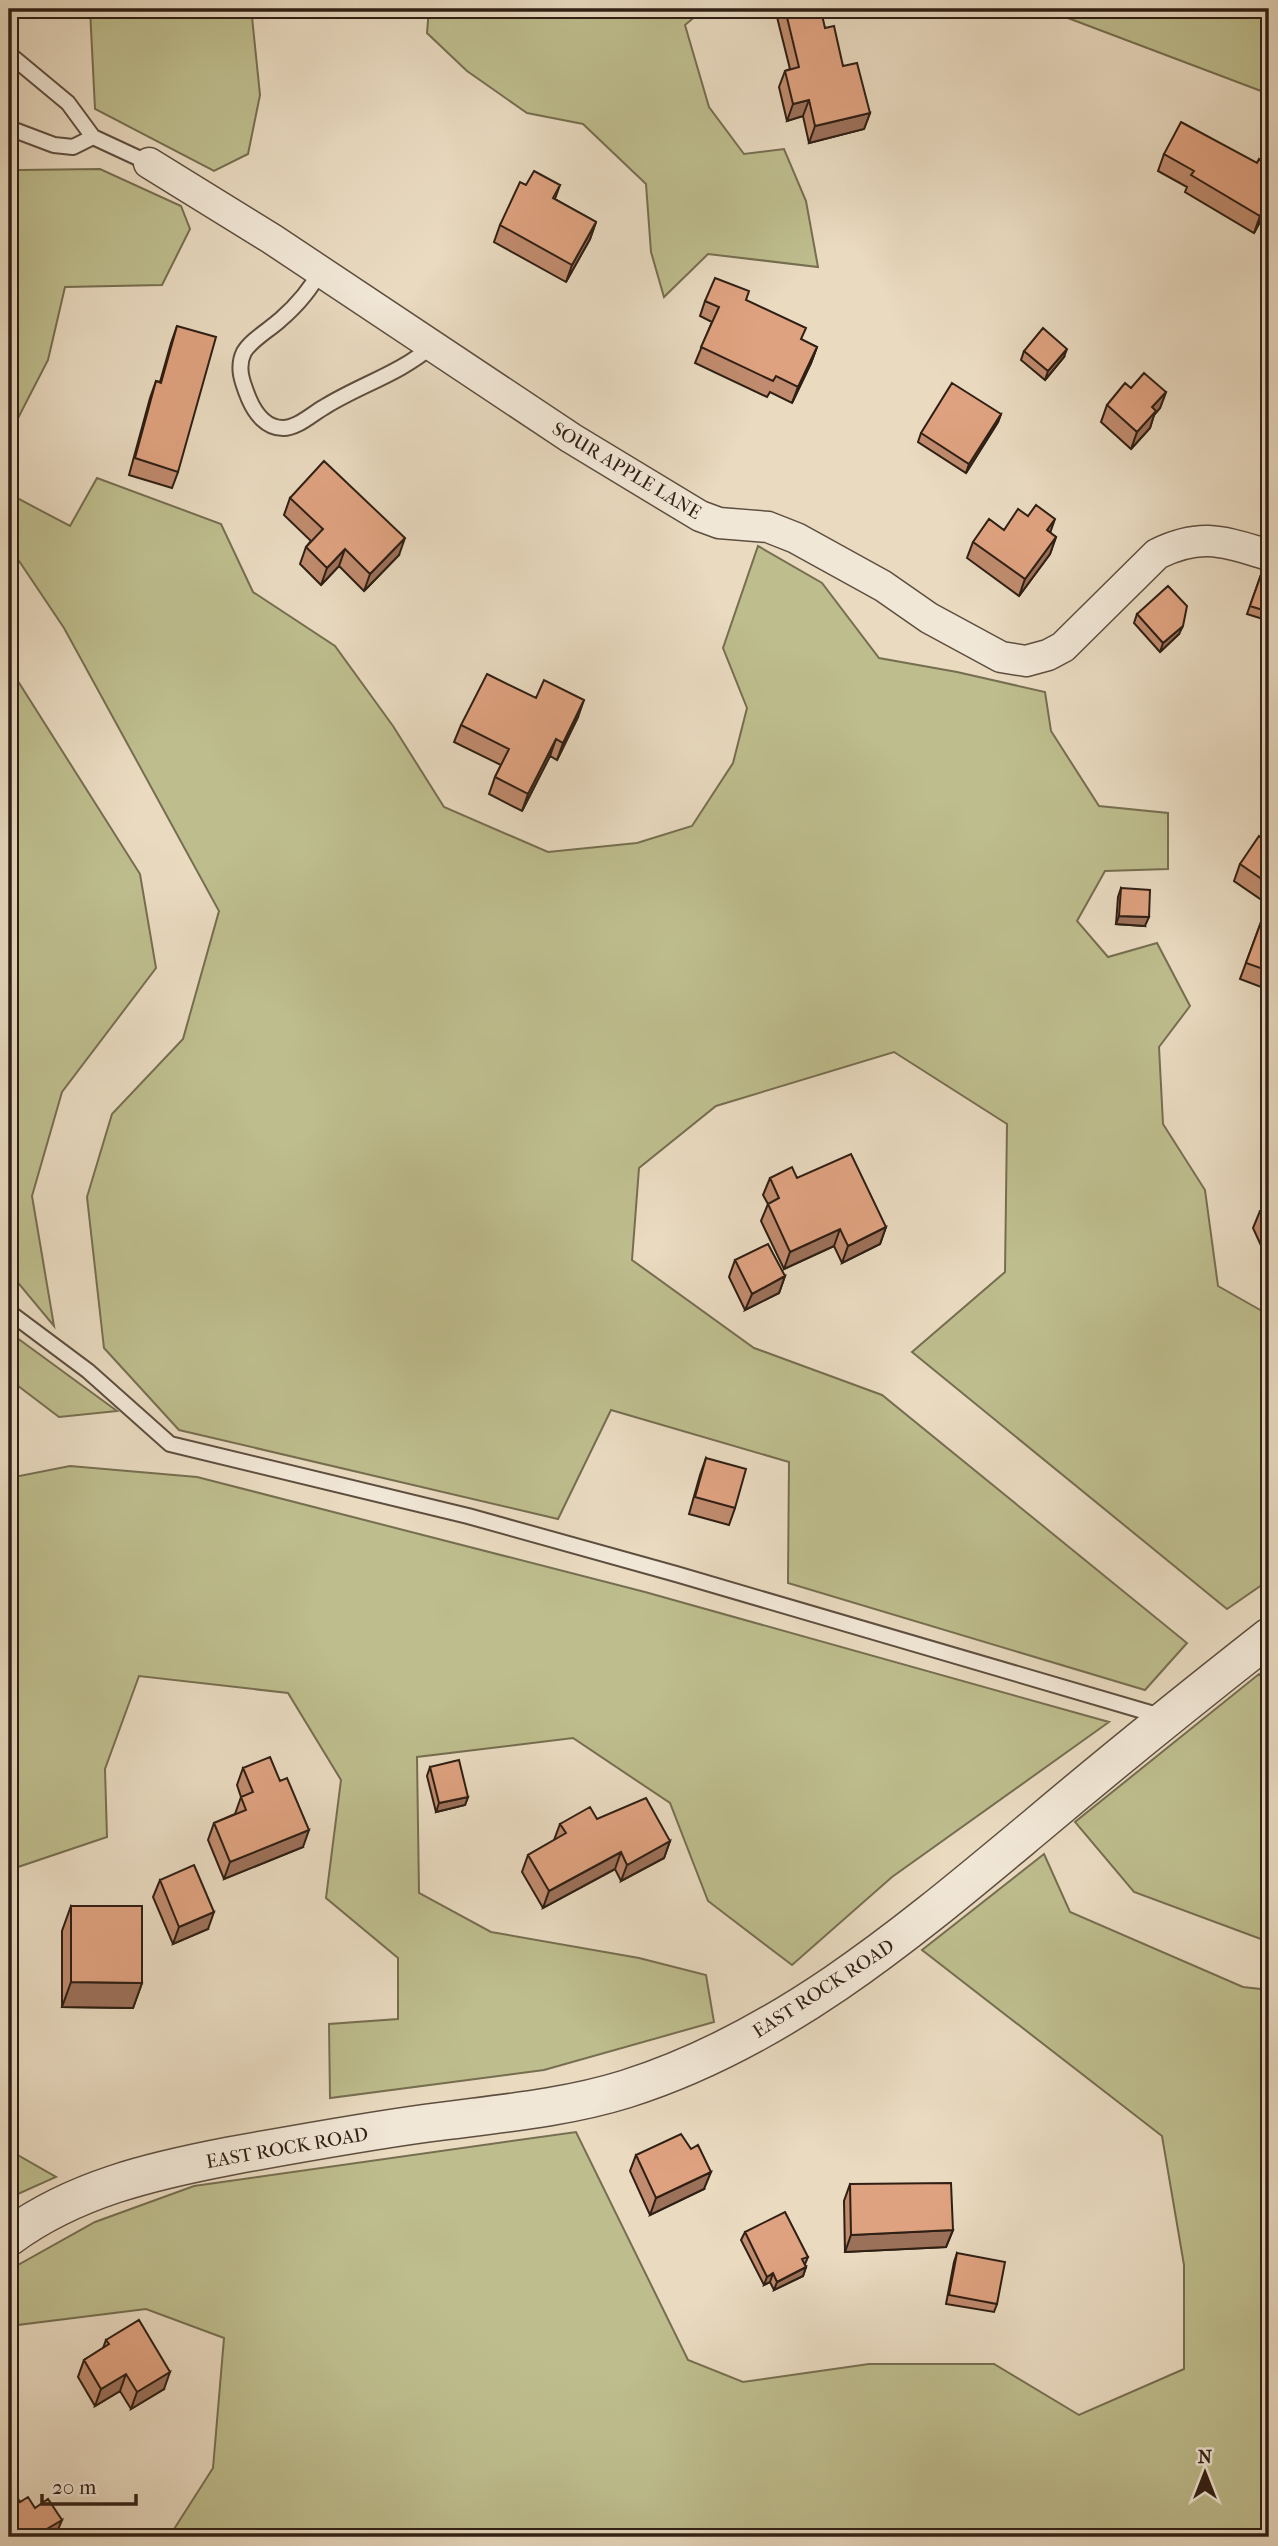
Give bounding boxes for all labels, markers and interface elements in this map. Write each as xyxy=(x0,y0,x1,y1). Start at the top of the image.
street label: SOUR APPLE LANE xyxy=(548,418,705,524)
street label: EAST ROCK ROAD xyxy=(749,1935,898,2043)
street label: EAST ROCK ROAD xyxy=(204,2123,370,2173)
north arrow xyxy=(1170,2438,1240,2508)
text: N xyxy=(1198,2446,1213,2468)
scale bar xyxy=(42,2462,136,2506)
text: 20 m xyxy=(52,2475,97,2499)

